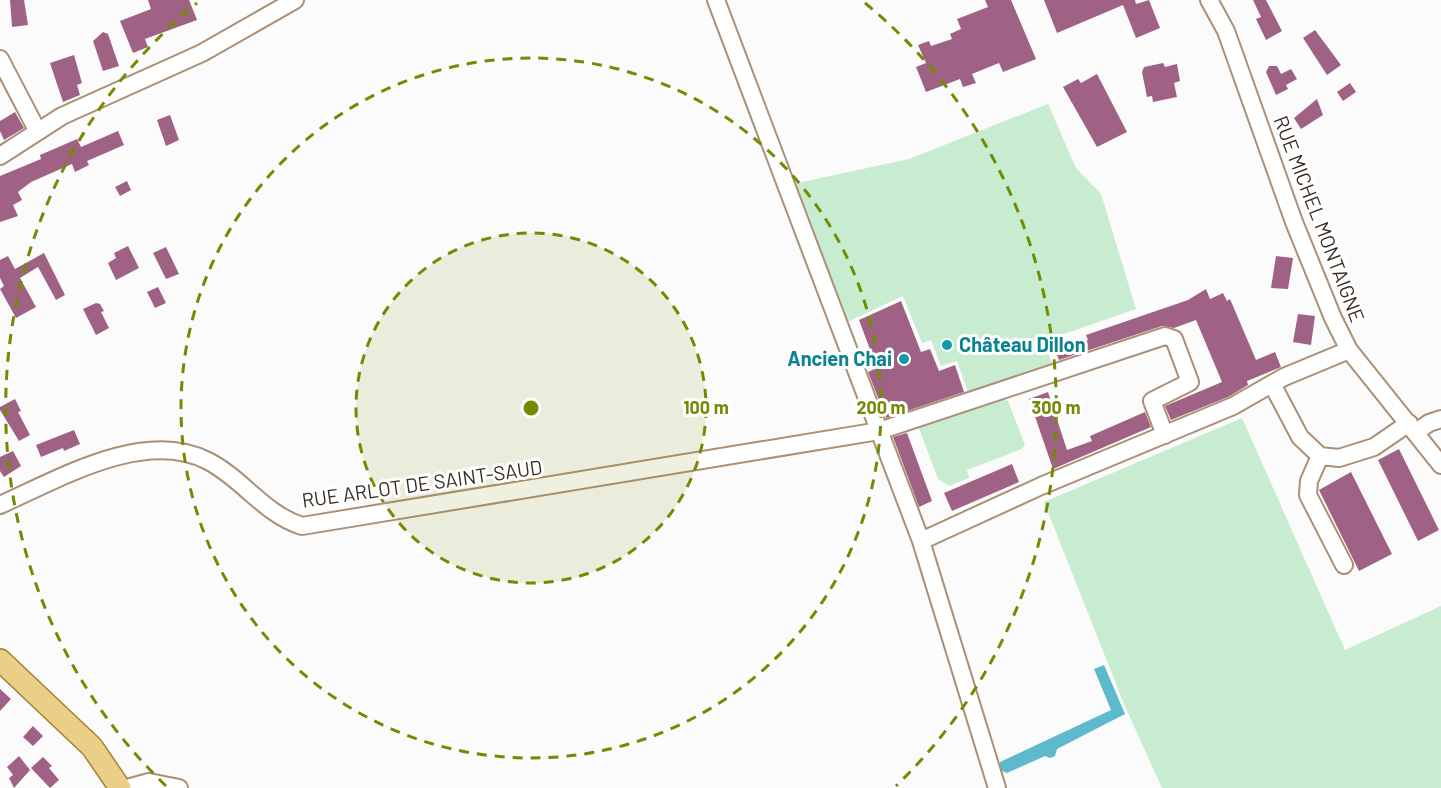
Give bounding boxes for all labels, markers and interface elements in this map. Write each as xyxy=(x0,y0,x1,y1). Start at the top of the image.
street label: RUE MICHEL MONTAIGNE xyxy=(1270,112,1370,325)
place label: Château Dillon xyxy=(959,332,1086,356)
marker: Château Dillon xyxy=(940,338,954,352)
place label: Ancien Chai xyxy=(787,346,892,370)
marker: Ancien Chai xyxy=(897,352,911,366)
text: 100 m xyxy=(683,396,729,418)
text: 200 m xyxy=(856,396,906,418)
text: 300 m xyxy=(1032,396,1080,418)
centre of rings xyxy=(521,398,541,418)
street label: RUE ARLOT DE SAINT-SAUD xyxy=(300,454,544,512)

